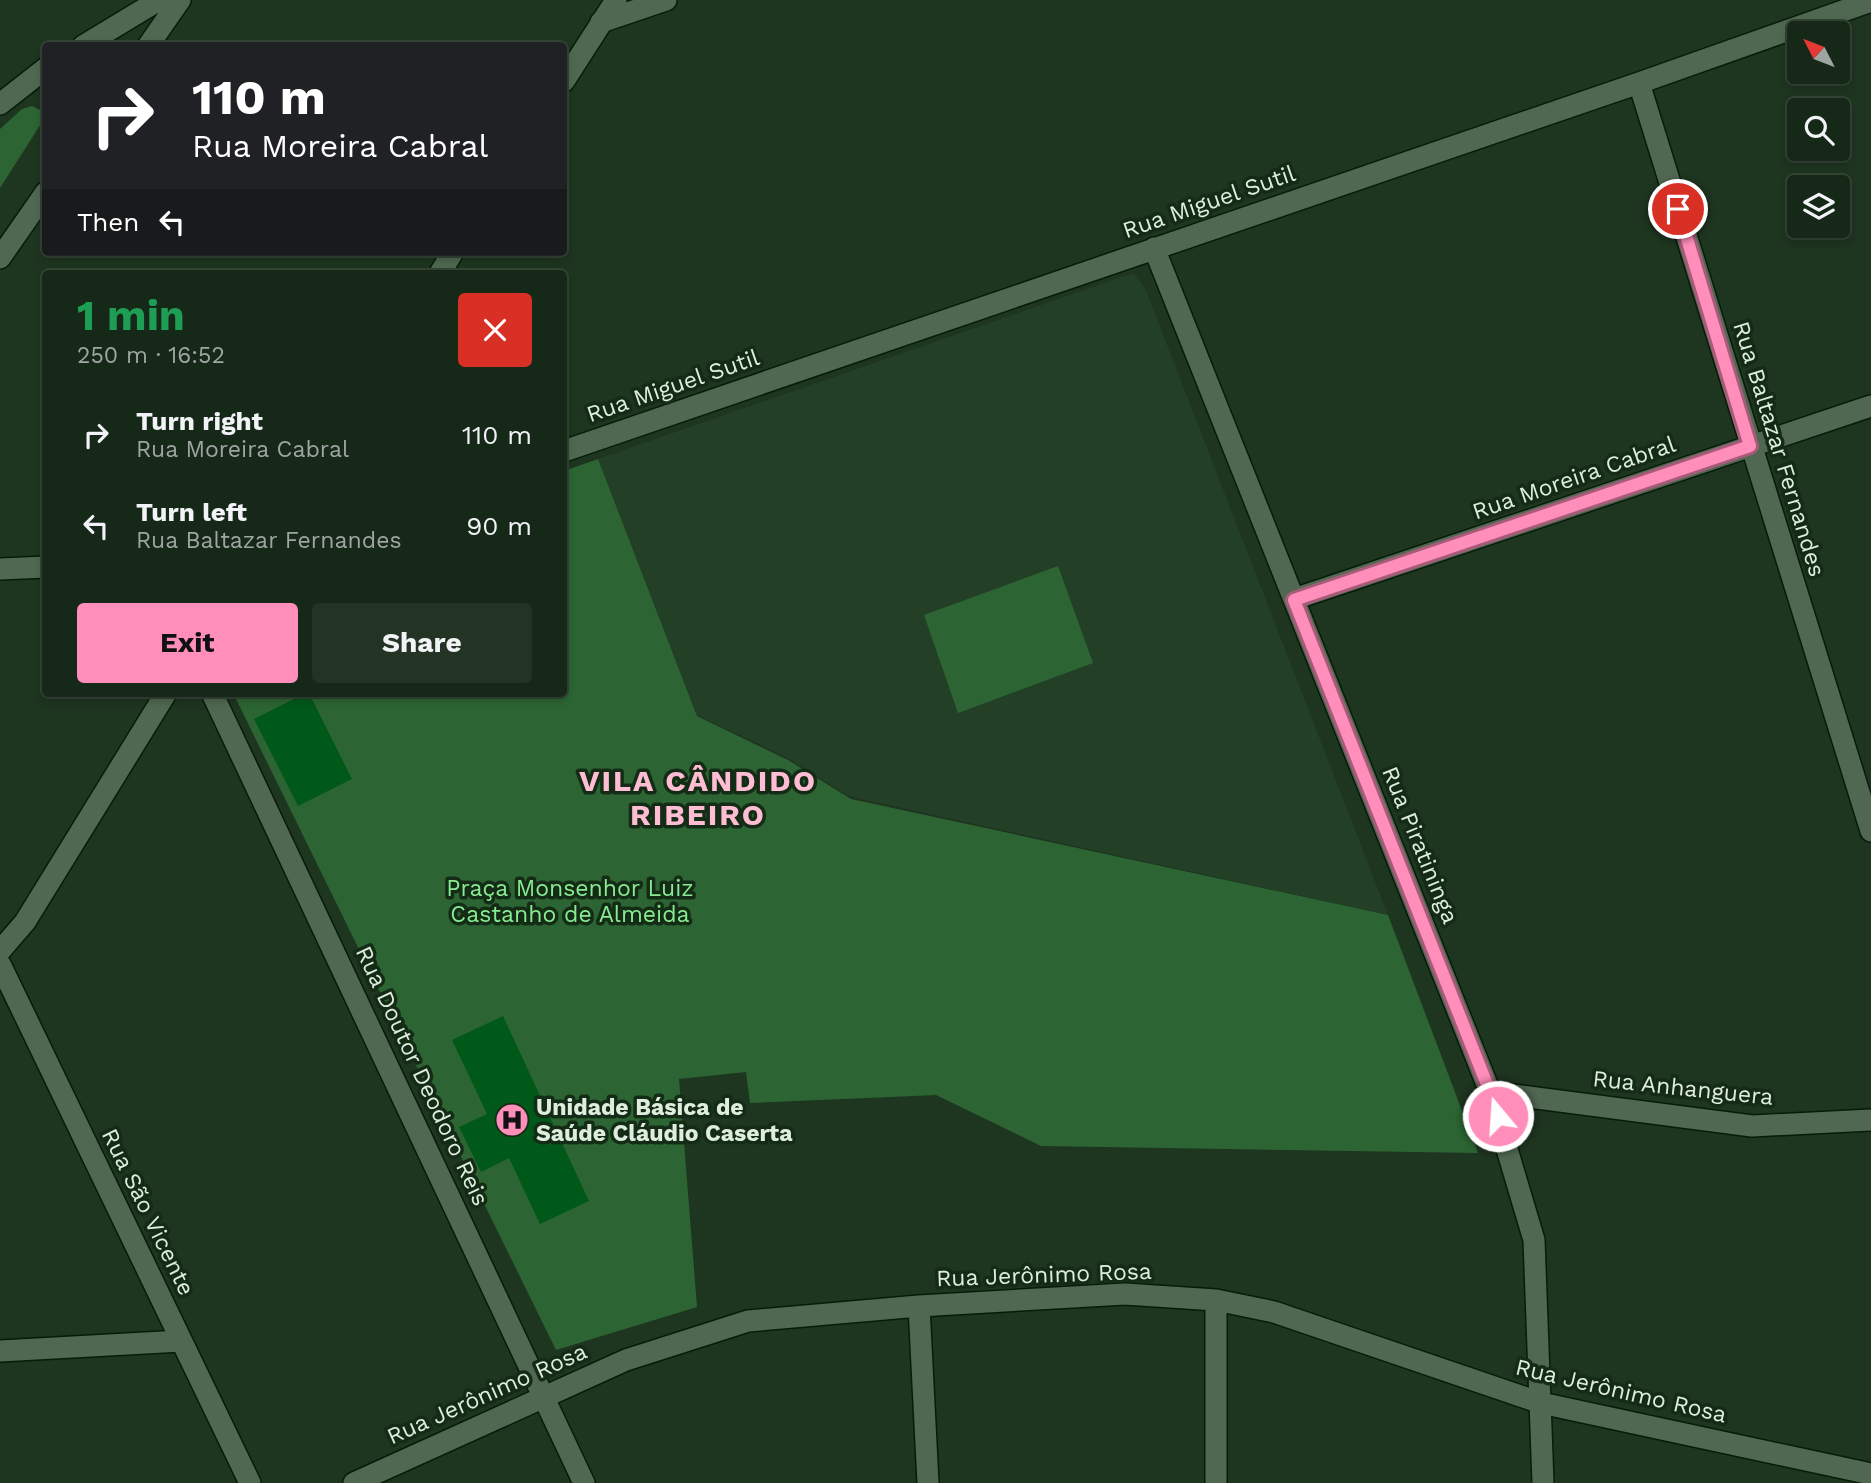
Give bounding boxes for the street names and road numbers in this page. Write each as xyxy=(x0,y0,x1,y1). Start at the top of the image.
street label: Rua Miguel Sutil xyxy=(1119,160,1299,244)
street label: Rua Baltazar Fernandes xyxy=(1727,318,1831,580)
street label: Rua Miguel Sutil xyxy=(583,344,763,428)
street label: Rua Moreira Cabral xyxy=(1469,431,1679,525)
street label: Rua Piratininga xyxy=(1376,763,1464,927)
street label: Rua Doutor Deodoro Reis xyxy=(350,942,494,1210)
street label: Rua Anhanguera xyxy=(1591,1065,1775,1111)
street label: Rua São Vicente xyxy=(96,1124,200,1300)
street label: Rua Jerônimo Rosa xyxy=(936,1258,1152,1292)
street label: Rua Jerônimo Rosa xyxy=(383,1338,591,1450)
street label: Rua Jerônimo Rosa xyxy=(1513,1354,1729,1428)

